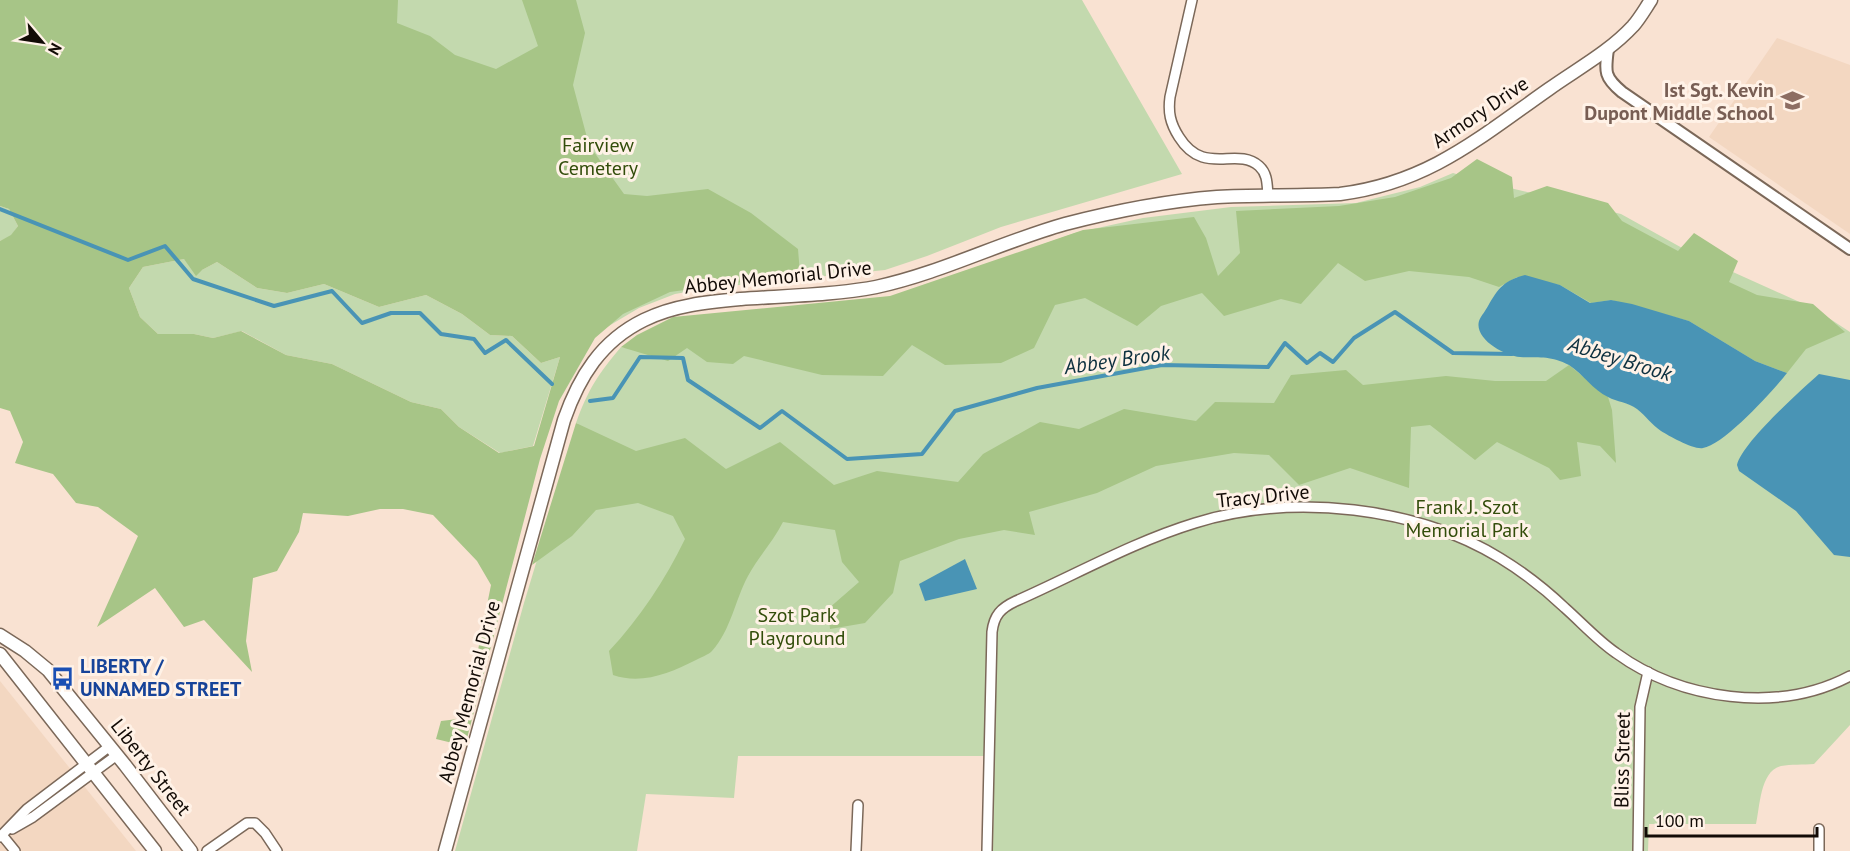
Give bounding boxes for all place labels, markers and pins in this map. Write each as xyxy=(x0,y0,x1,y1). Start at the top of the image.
place label: Ist Sgt. Kevin Dupont Middle School xyxy=(1584,77,1774,126)
school or university icon: Ist Sgt. Kevin Dupont Middle School xyxy=(1779,88,1805,114)
place label: LIBERTY / UNNAMED STREET xyxy=(80,653,242,702)
bus stop icon: LIBERTY / UNNAMED STREET xyxy=(49,665,75,691)

